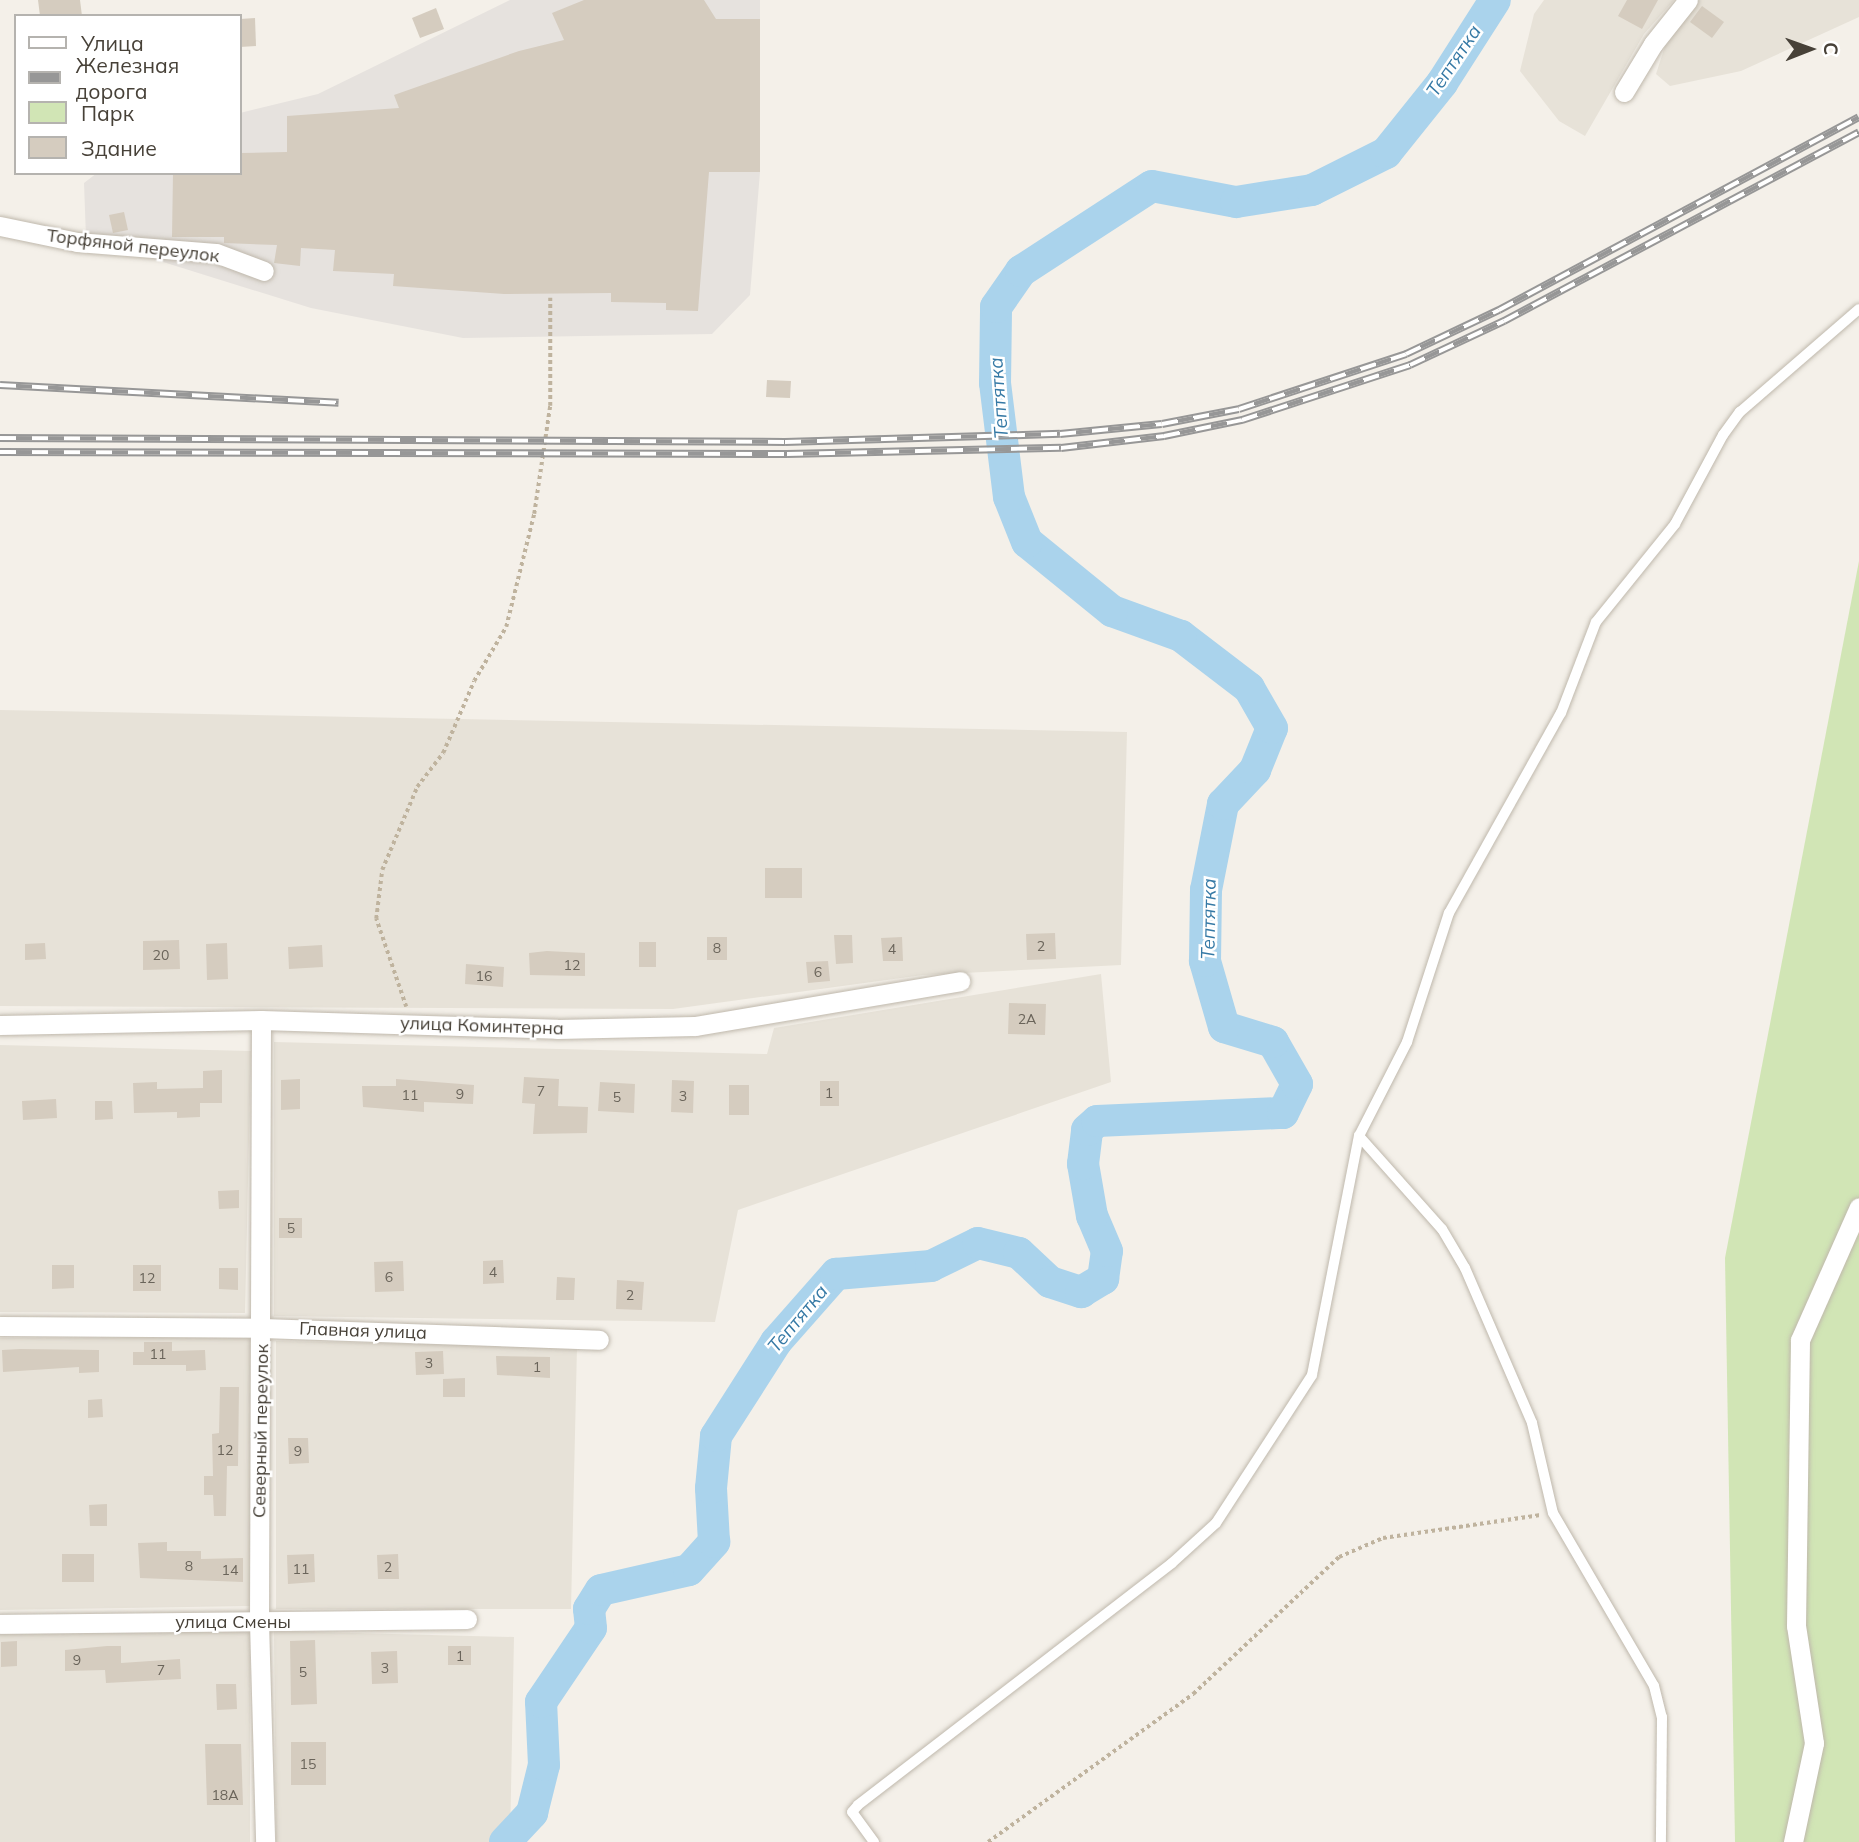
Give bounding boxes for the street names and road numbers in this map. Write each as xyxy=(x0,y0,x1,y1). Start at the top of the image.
street label: Торфяной переулок xyxy=(46,225,220,267)
street label: улица Коминтерна xyxy=(400,1012,564,1040)
street label: Главная улица xyxy=(299,1318,427,1344)
street label: Северный переулок xyxy=(249,1344,273,1518)
street label: улица Смены xyxy=(175,1611,291,1633)

